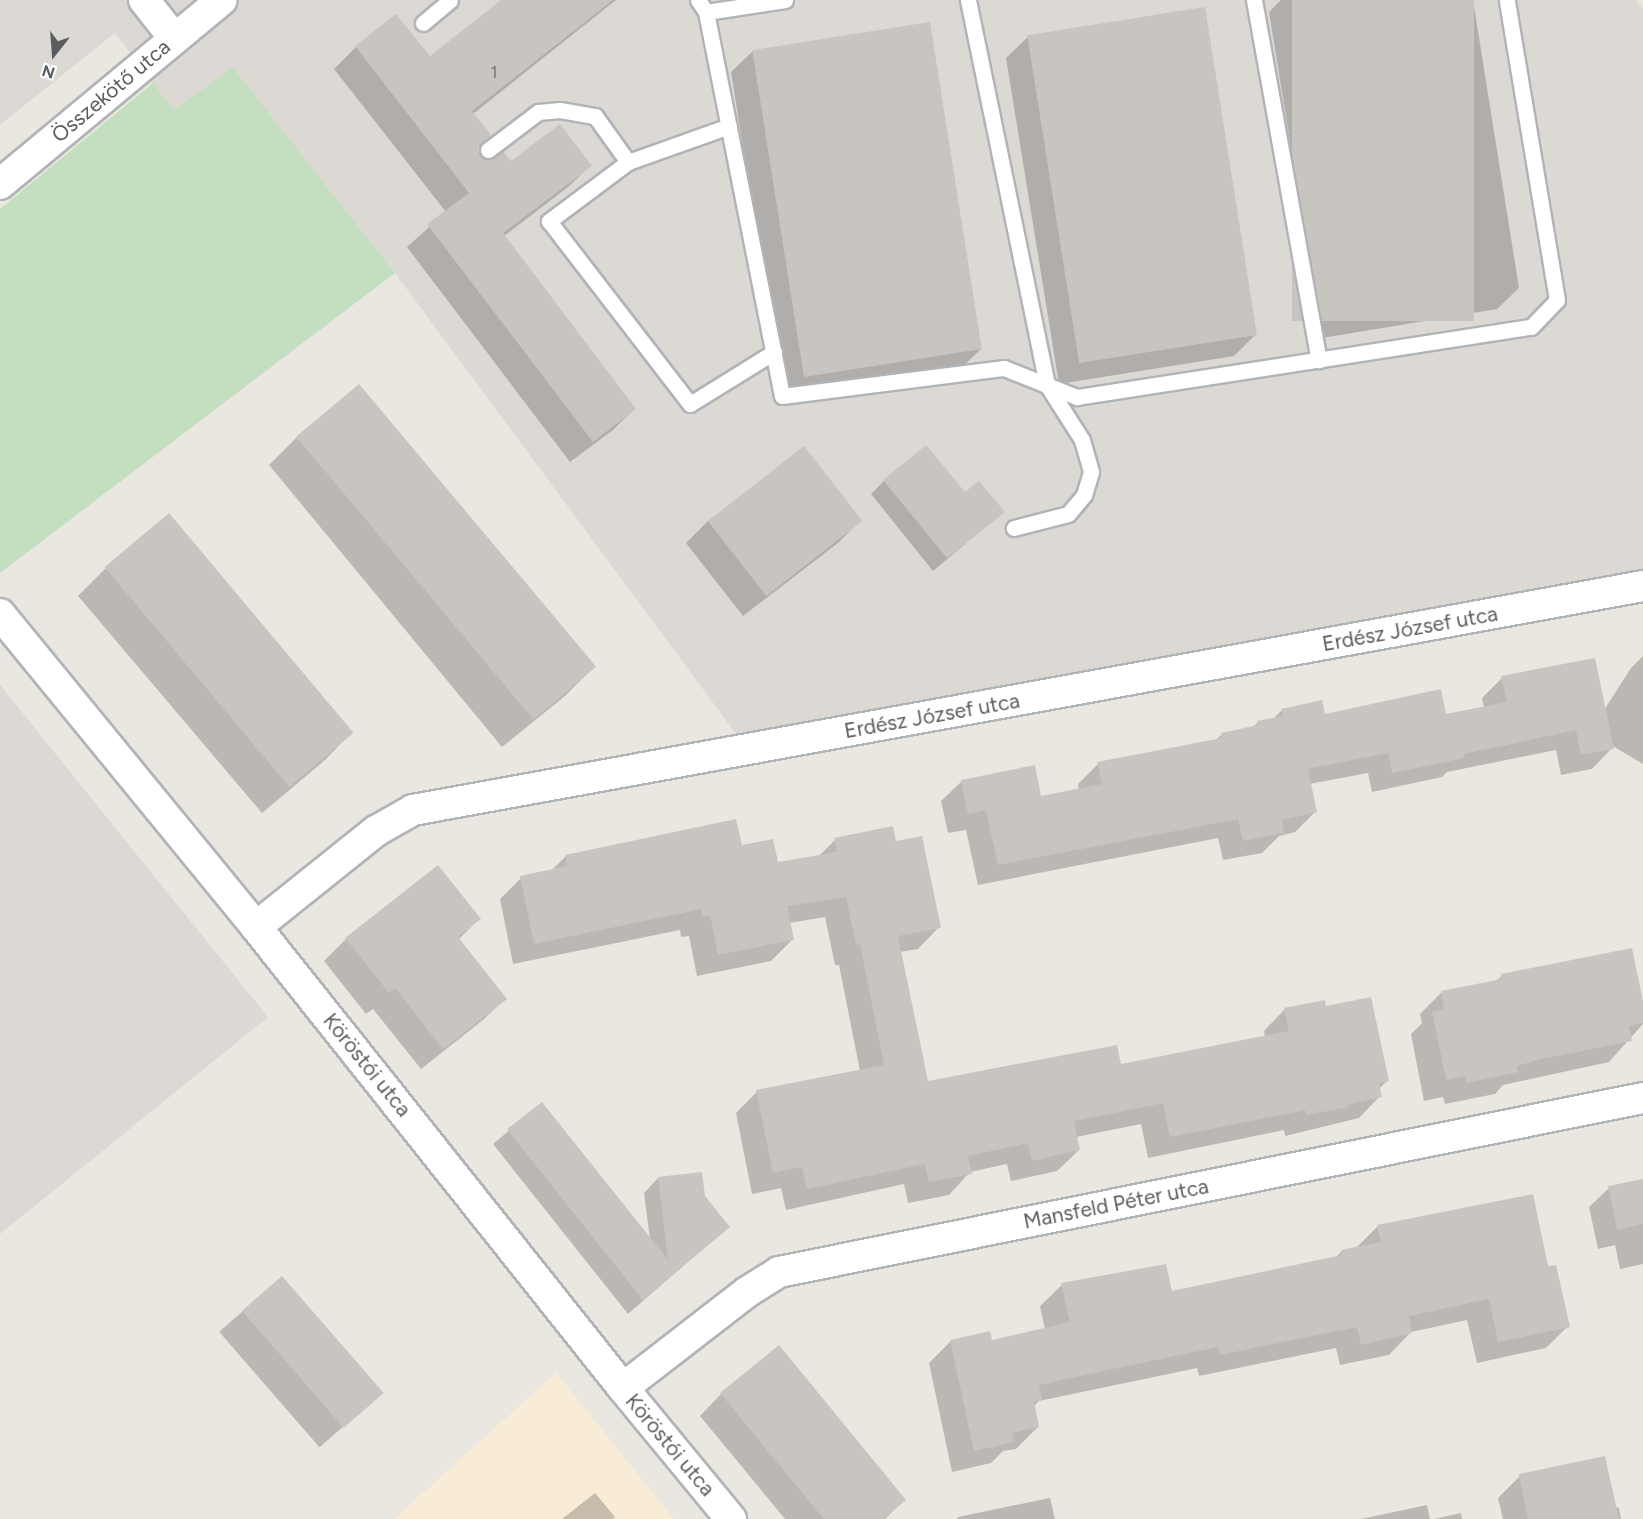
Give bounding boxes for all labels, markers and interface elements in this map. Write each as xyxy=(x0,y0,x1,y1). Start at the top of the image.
north arrow xyxy=(24,24,84,84)
street label: Összekötő utca xyxy=(47,34,175,148)
text: N xyxy=(40,61,57,83)
house number: 1 xyxy=(490,61,498,83)
street label: Erdész József utca xyxy=(1320,601,1500,657)
street label: Erdész József utca xyxy=(842,688,1022,744)
street label: Köröstói utca xyxy=(318,1008,416,1122)
street label: Mansfeld Péter utca xyxy=(1021,1174,1211,1234)
street label: Köröstói utca xyxy=(620,1389,720,1501)

